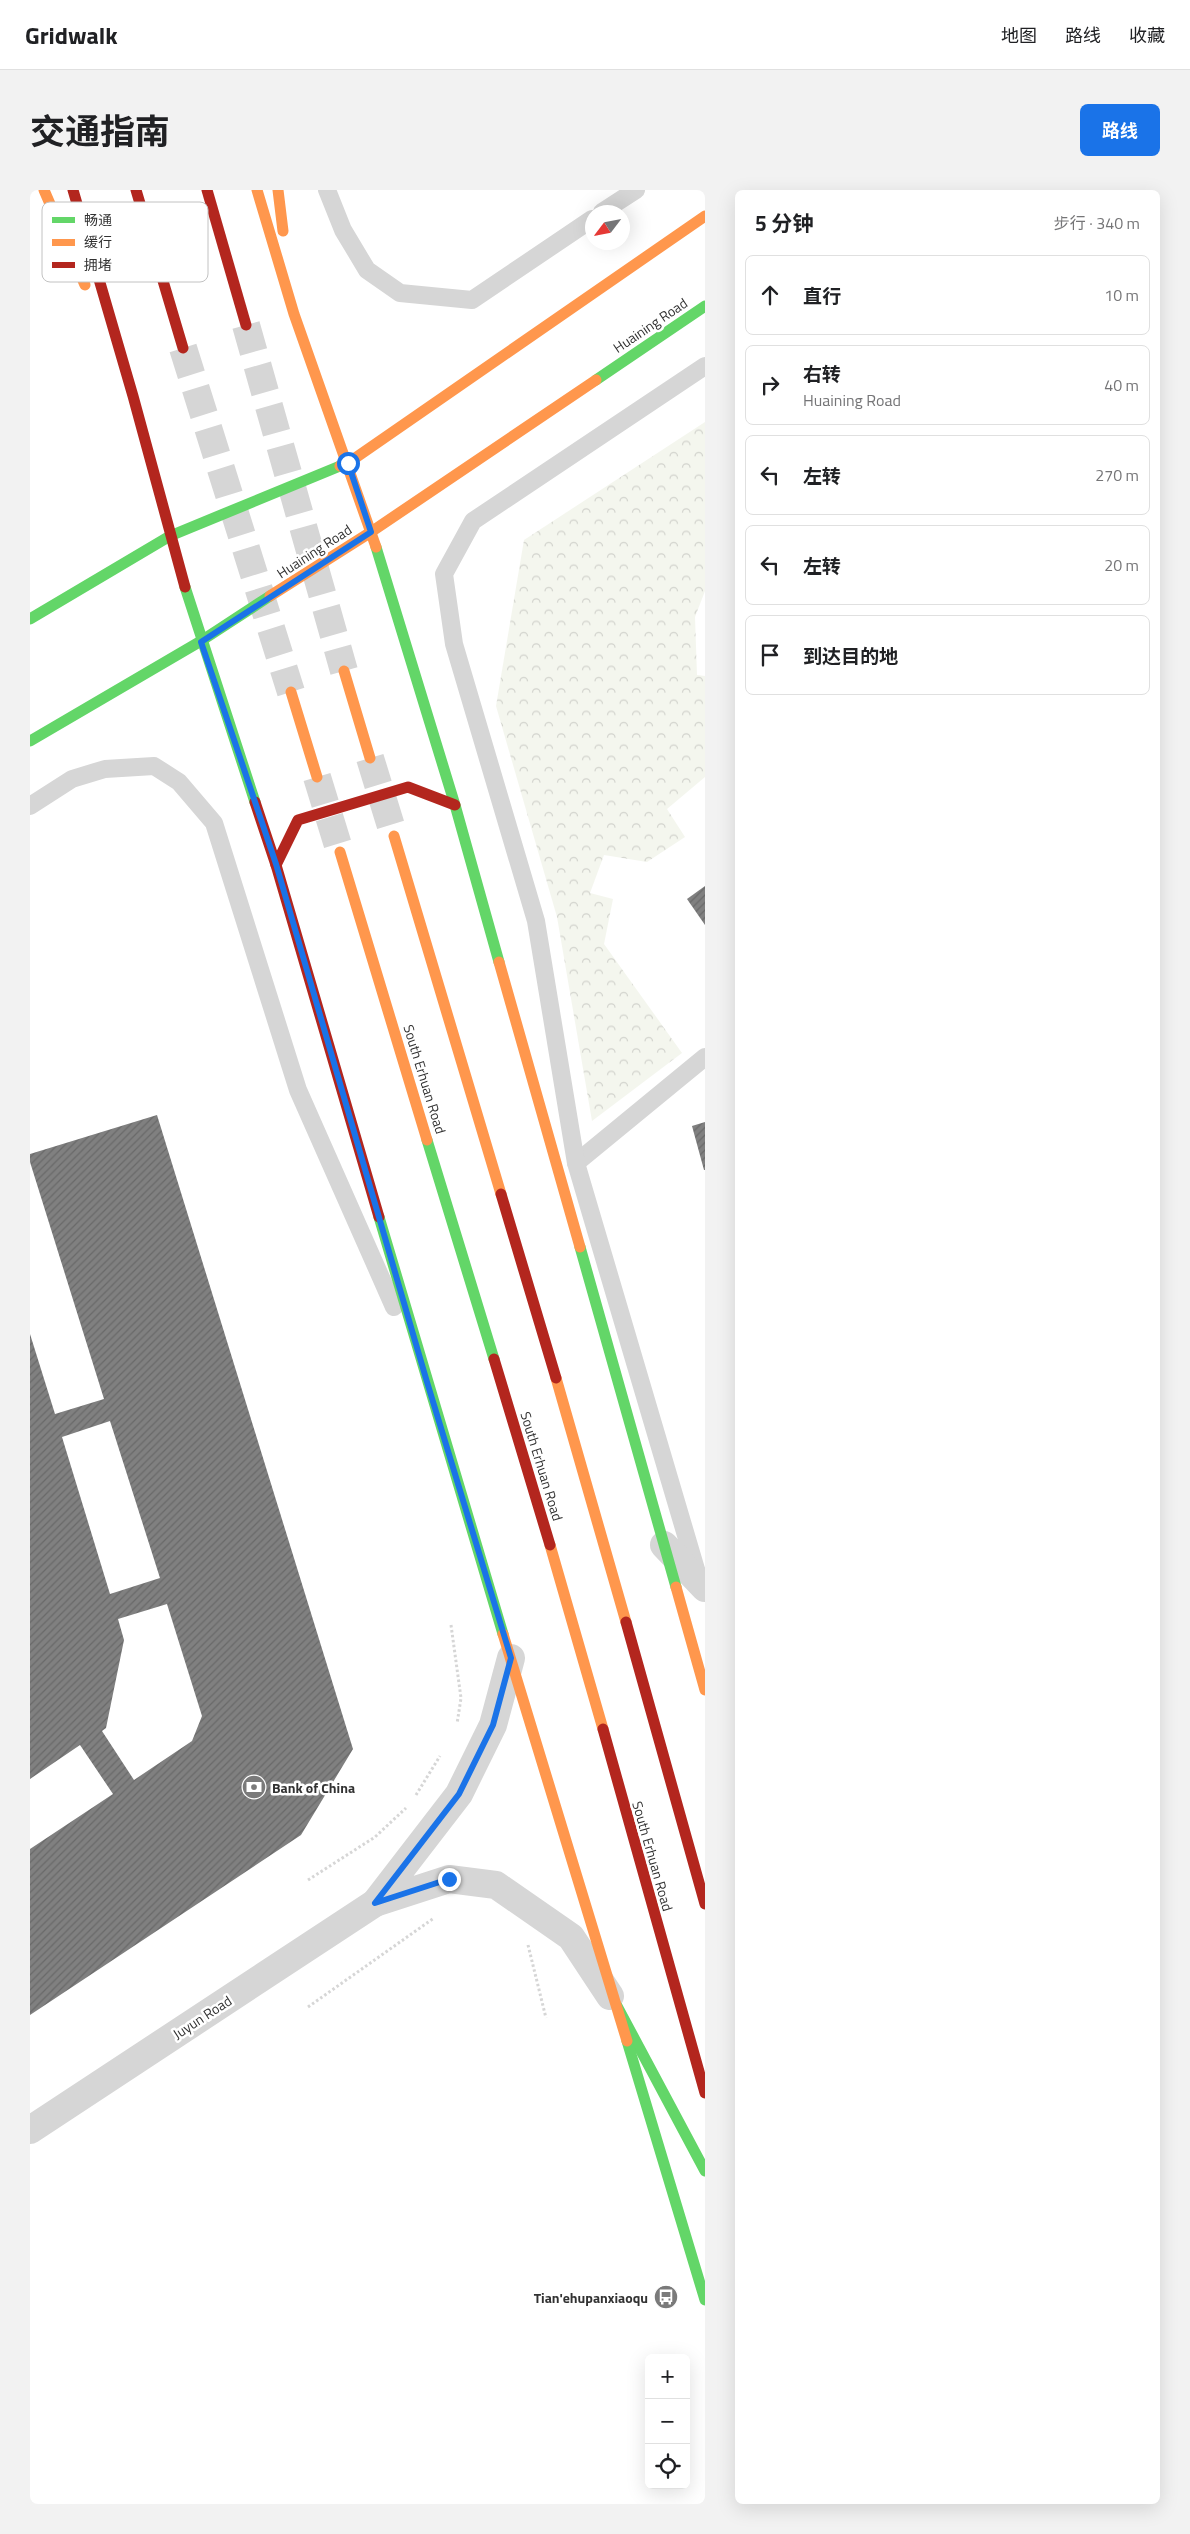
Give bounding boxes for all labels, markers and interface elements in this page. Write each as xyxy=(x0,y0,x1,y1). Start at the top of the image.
text: Gridwalk xyxy=(25,17,118,53)
text: 地图 xyxy=(1001,22,1037,49)
text: 路线 xyxy=(1065,22,1101,49)
text: 收藏 xyxy=(1129,22,1165,49)
text: 交通指南 xyxy=(30,104,170,158)
button: 路线 xyxy=(1080,104,1160,156)
legend xyxy=(42,202,208,282)
north arrow xyxy=(585,205,630,250)
text: 5 分钟 xyxy=(755,207,813,239)
text: 畅通 xyxy=(84,209,112,230)
text: 步行 · 340 m xyxy=(1054,211,1140,235)
text: 缓行 xyxy=(84,231,112,252)
text: 拥堵 xyxy=(84,254,112,275)
icon: ahead xyxy=(756,281,784,309)
text: 直行 xyxy=(803,281,841,310)
text: 10 m xyxy=(1104,283,1139,307)
street label: Huaining Road xyxy=(609,292,691,358)
text: 右转 xyxy=(803,359,841,388)
icon: right xyxy=(756,371,784,399)
text: 40 m xyxy=(1104,373,1139,397)
text: Huaining Road xyxy=(803,388,901,412)
route start xyxy=(337,452,360,475)
icon: left xyxy=(756,461,784,489)
text: 左转 xyxy=(803,461,841,490)
text: 270 m xyxy=(1095,463,1139,487)
street label: Huaining Road xyxy=(272,519,356,583)
icon: left xyxy=(756,551,784,579)
text: 左转 xyxy=(803,551,841,580)
text: 20 m xyxy=(1104,553,1139,577)
icon: arrive xyxy=(756,641,784,669)
text: 到达目的地 xyxy=(803,641,898,670)
street label: South Erhuan Road xyxy=(398,1022,452,1136)
street label: South Erhuan Road xyxy=(515,1409,569,1523)
bank icon: Bank of China xyxy=(241,1774,267,1800)
place label: Bank of China xyxy=(272,1777,355,1798)
street label: South Erhuan Road xyxy=(627,1799,679,1913)
route end xyxy=(438,1868,461,1891)
street label: Juyun Road xyxy=(168,1990,236,2044)
bus stop icon: Tian'ehupanxiaoqu xyxy=(653,2284,679,2310)
place label: Tian'ehupanxiaoqu xyxy=(534,2287,648,2308)
map controls xyxy=(645,2354,690,2489)
button: + xyxy=(645,2354,690,2399)
button: − xyxy=(645,2399,690,2444)
button: locate xyxy=(645,2444,690,2489)

